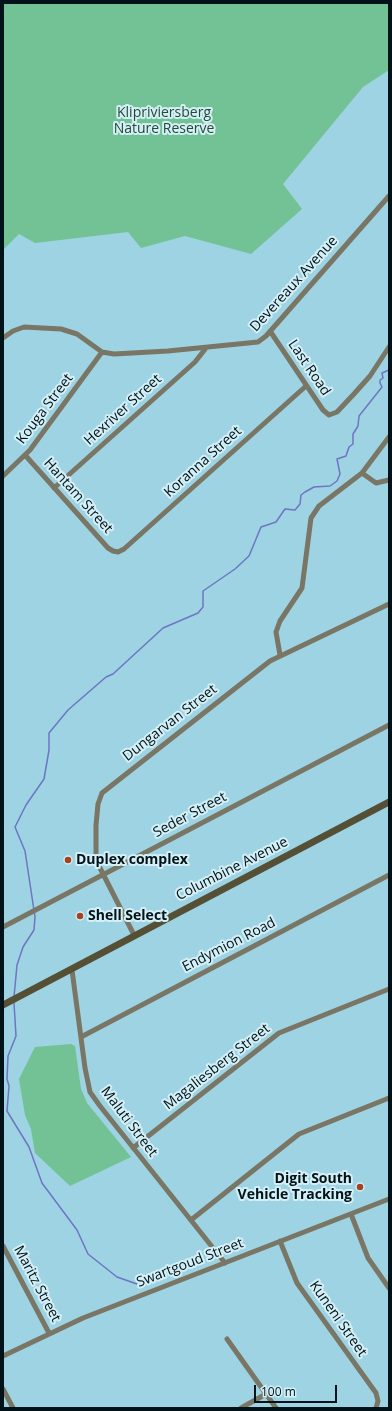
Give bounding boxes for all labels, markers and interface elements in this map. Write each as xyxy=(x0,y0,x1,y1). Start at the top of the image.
park label: Klipriviersberg Nature Reserve xyxy=(114,105,214,138)
street label: Devereaux Avenue xyxy=(247,233,341,335)
street label: Last Road xyxy=(284,337,334,399)
street label: Kouga Street xyxy=(13,371,77,447)
street label: Hexriver Street xyxy=(81,371,165,449)
street label: Koranna Street xyxy=(161,423,245,501)
street label: Hantam Street xyxy=(40,455,116,537)
street label: Dungarvan Street xyxy=(120,681,220,765)
street label: Seder Street xyxy=(151,789,229,841)
street label: Columbine Avenue xyxy=(173,834,291,904)
place label: Duplex complex xyxy=(76,852,188,868)
marker: Duplex complex xyxy=(63,855,73,865)
place label: Shell Select xyxy=(88,908,167,924)
marker: Shell Select xyxy=(75,911,85,921)
street label: Endymion Road xyxy=(180,914,278,976)
street label: Magaliesberg Street xyxy=(161,1020,273,1114)
street label: Maluti Street xyxy=(97,1084,161,1160)
place label: Digit South Vehicle Tracking xyxy=(238,1171,352,1204)
marker: Digit South Vehicle Tracking xyxy=(355,1182,365,1192)
street label: Swartgoud Street xyxy=(134,1235,246,1291)
street label: Maritz Street xyxy=(10,1243,64,1325)
street label: Kuneni Street xyxy=(306,1278,370,1360)
scale bar xyxy=(256,1377,339,1403)
text: 100 m xyxy=(261,1383,296,1400)

